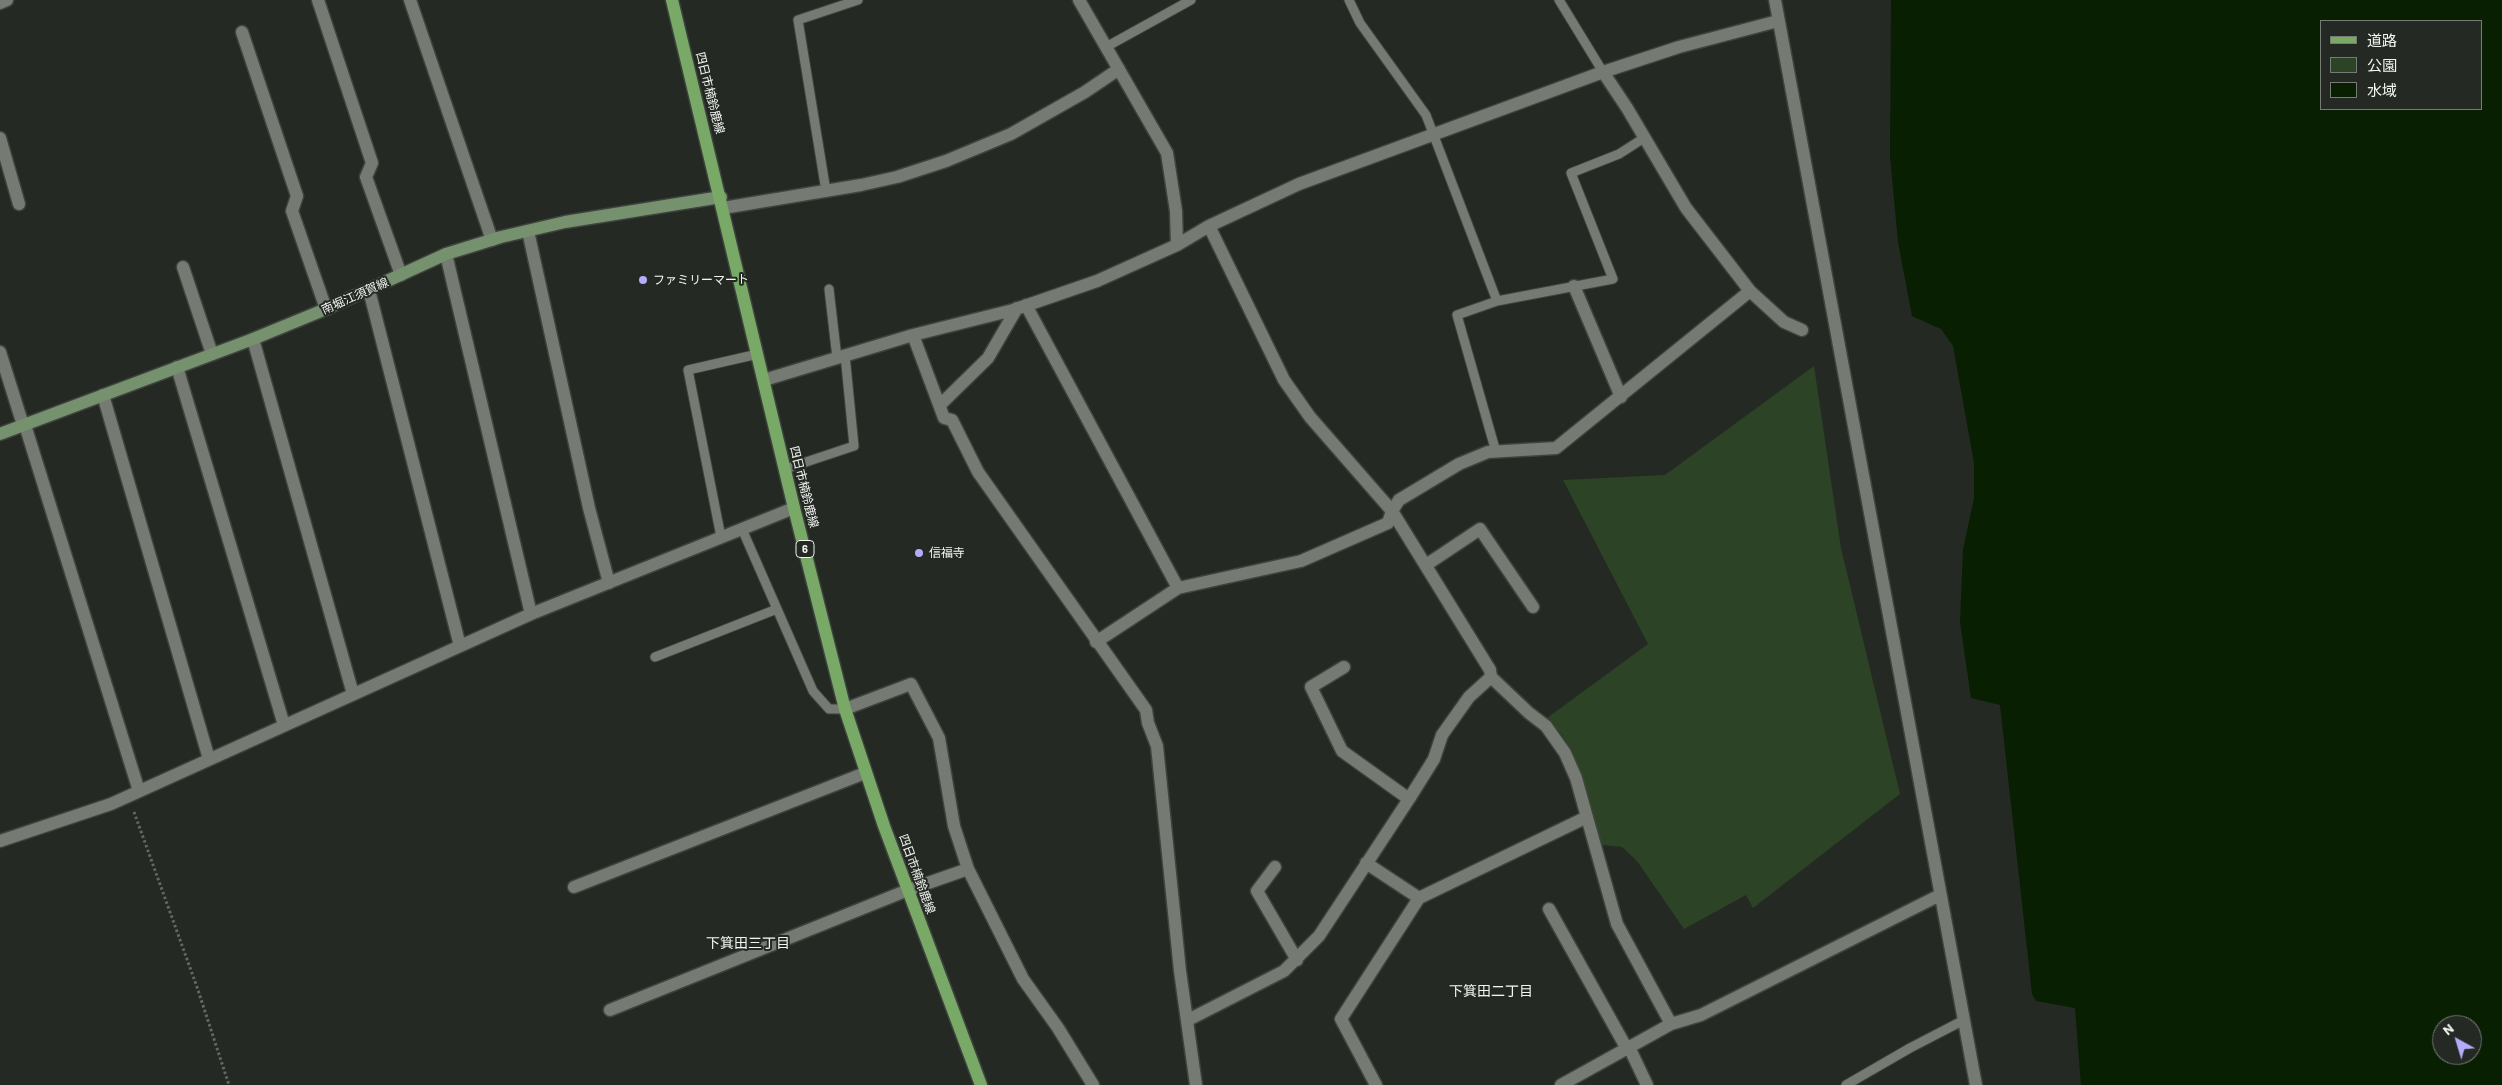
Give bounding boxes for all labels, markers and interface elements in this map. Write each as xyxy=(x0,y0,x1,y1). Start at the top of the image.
legend xyxy=(2320,20,2482,110)
text: 道路 xyxy=(2367,31,2397,49)
street label: 四日市楠鈴鹿線 xyxy=(693,51,727,135)
text: 公園 xyxy=(2367,56,2397,74)
text: 水域 xyxy=(2367,81,2397,99)
place label: ファミリーマート xyxy=(653,273,749,287)
marker: ファミリーマート xyxy=(637,274,649,286)
street label: 南堀江須賀線 xyxy=(319,275,391,317)
street label: 四日市楠鈴鹿線 xyxy=(787,445,821,529)
road number: 6 xyxy=(796,540,814,558)
place label: 信福寺 xyxy=(929,546,965,560)
marker: 信福寺 xyxy=(913,547,925,559)
street label: 四日市楠鈴鹿線 xyxy=(896,832,938,916)
district label: 下箕田三丁目 xyxy=(706,935,790,951)
district label: 下箕田二丁目 xyxy=(1449,983,1533,999)
north arrow xyxy=(2432,1015,2482,1065)
text: N xyxy=(2439,1019,2457,1038)

